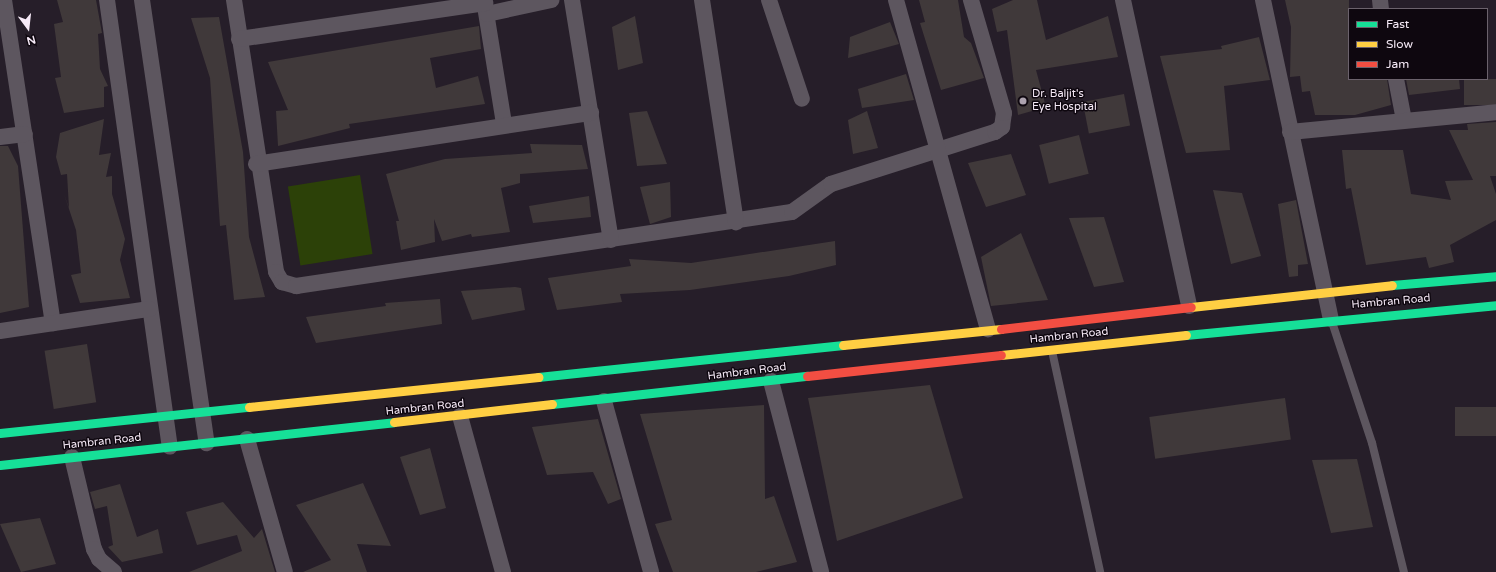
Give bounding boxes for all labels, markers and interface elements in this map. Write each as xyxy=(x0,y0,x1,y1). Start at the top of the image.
north arrow xyxy=(8,8,48,48)
legend xyxy=(1348,8,1488,80)
text: Fast xyxy=(1386,17,1409,31)
text: N xyxy=(25,33,37,47)
text: Slow xyxy=(1386,37,1413,51)
text: Jam xyxy=(1386,57,1409,71)
place label: Dr. Baljit's Eye Hospital xyxy=(1032,88,1097,114)
marker: Dr. Baljit's Eye Hospital xyxy=(1017,95,1029,107)
street label: Hambran Road xyxy=(1351,292,1431,312)
street label: Hambran Road xyxy=(1029,325,1109,347)
street label: Hambran Road xyxy=(707,361,787,383)
street label: Hambran Road xyxy=(385,397,465,419)
street label: Hambran Road xyxy=(62,431,142,453)

